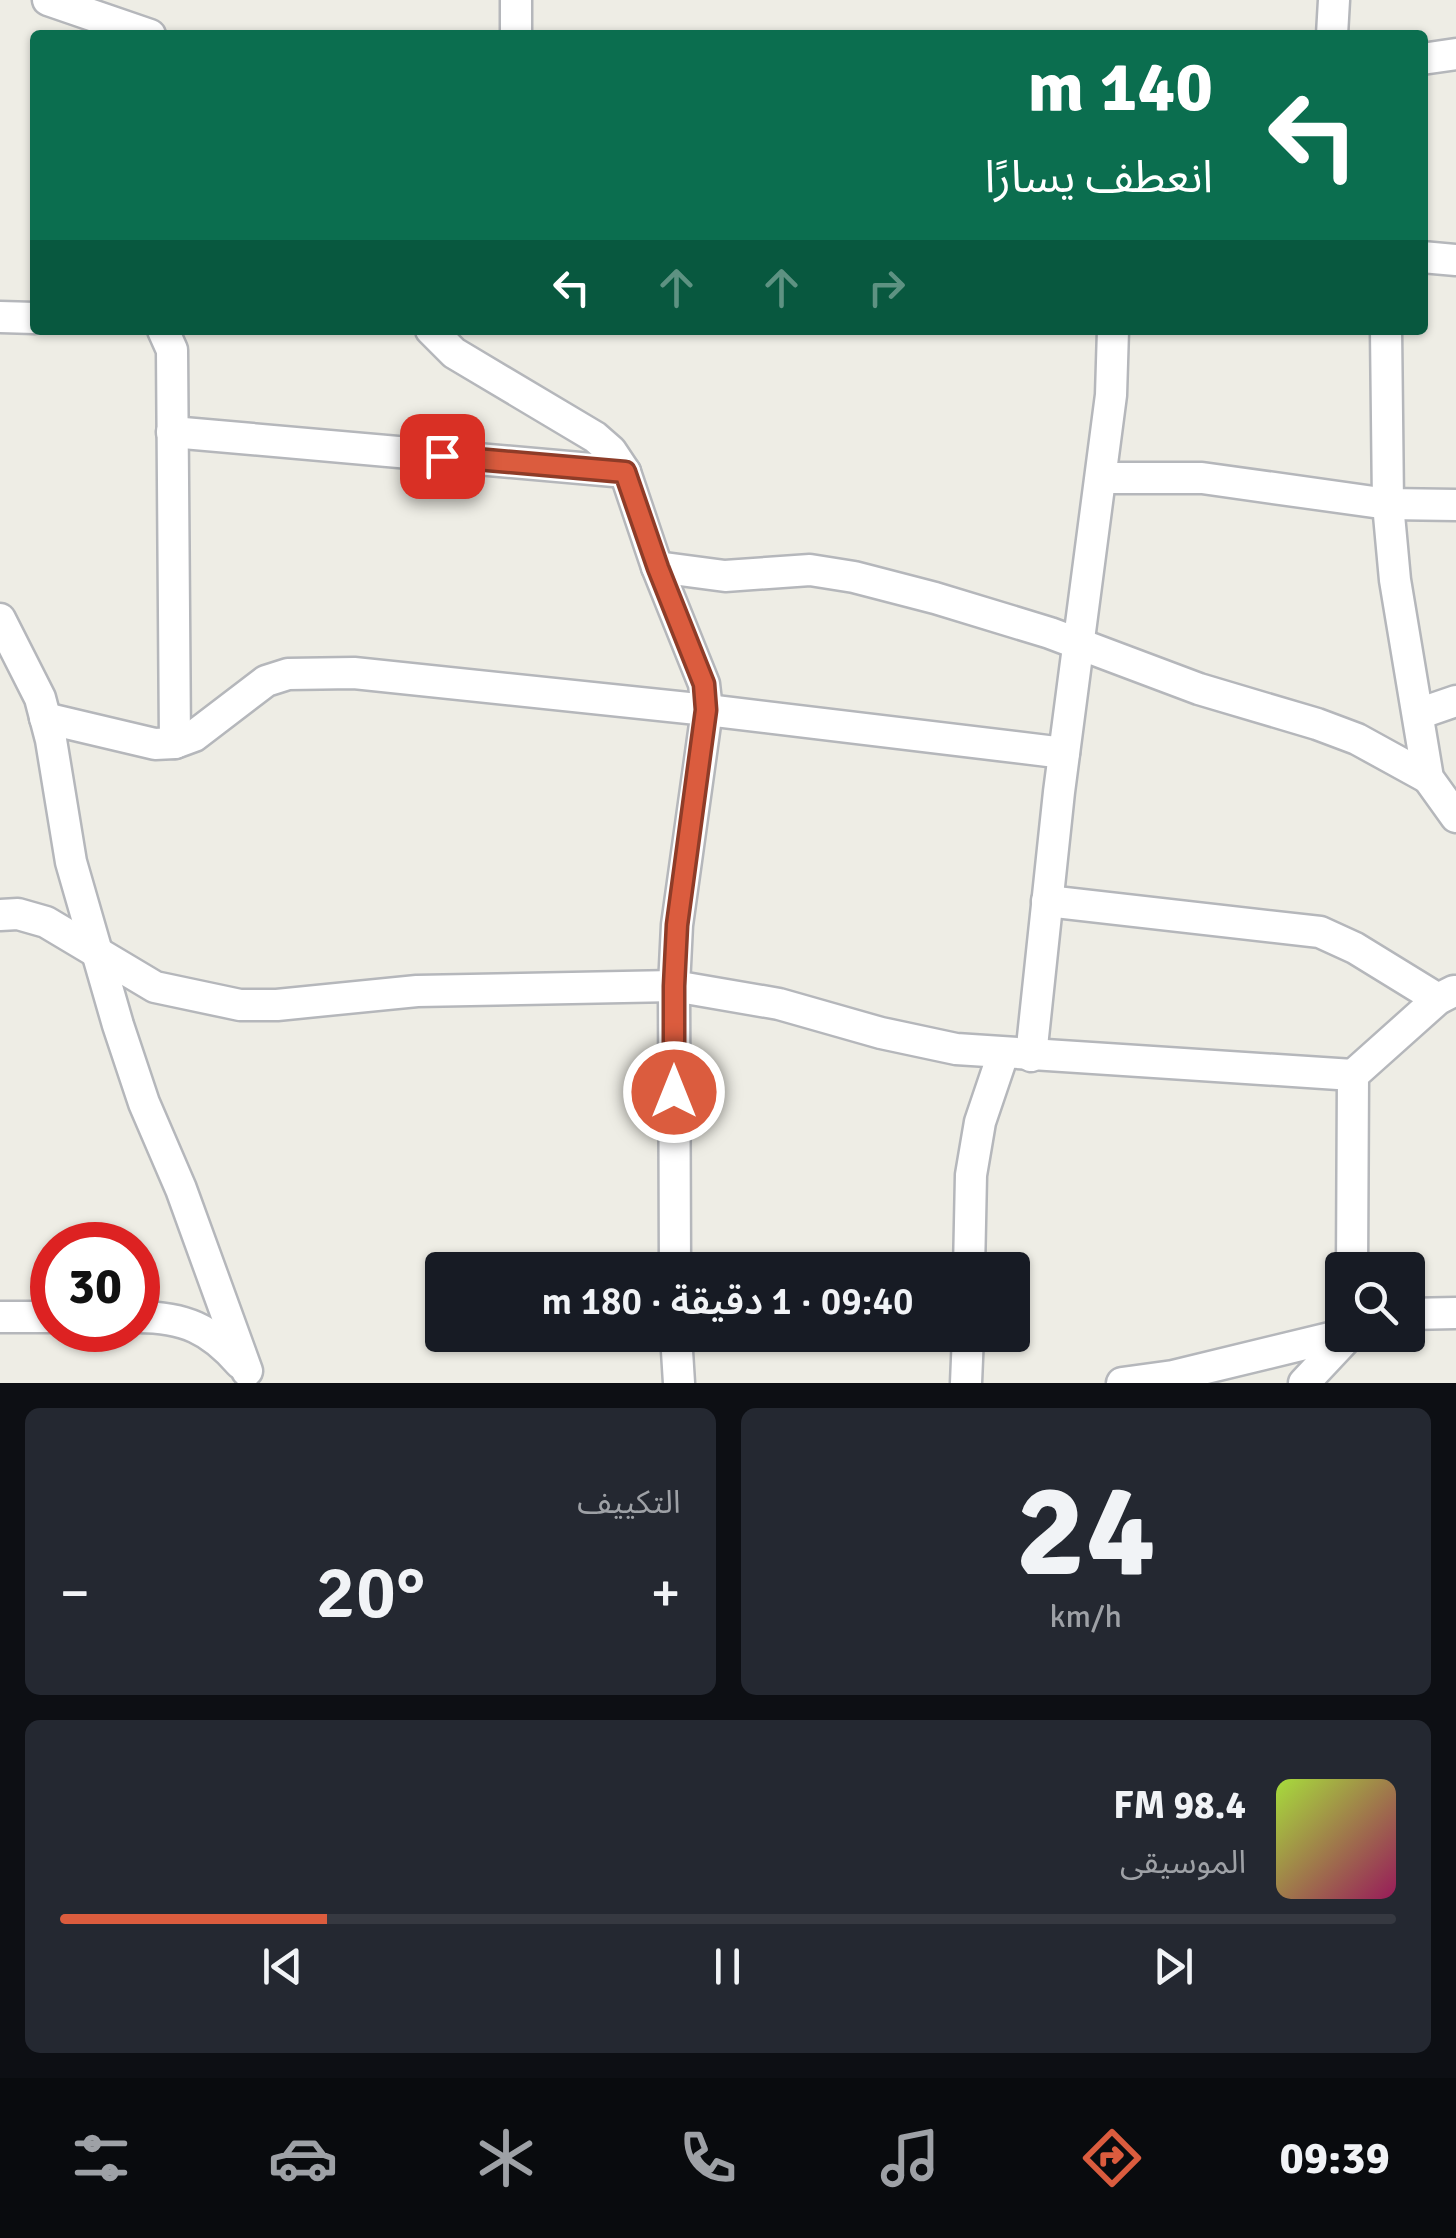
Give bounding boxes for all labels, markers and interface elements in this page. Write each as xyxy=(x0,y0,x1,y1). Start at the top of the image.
text: 140 m xyxy=(1028,44,1213,130)
icon: left xyxy=(1248,70,1378,200)
text: انعطف يسارًا xyxy=(985,150,1213,205)
icon: left xyxy=(544,260,599,315)
icon: ahead xyxy=(649,260,704,315)
icon: ahead xyxy=(754,260,809,315)
icon: right xyxy=(859,260,914,315)
pin xyxy=(400,414,485,499)
icon: arrive xyxy=(415,429,470,484)
position arrow xyxy=(622,1040,726,1144)
speed limit sign: 30 xyxy=(30,1222,160,1352)
map controls xyxy=(1325,1252,1425,1352)
button: search xyxy=(1325,1252,1425,1352)
text: 09:40 · 1 دقيقة · 180 m xyxy=(542,1278,913,1325)
text: 24 xyxy=(1016,1452,1156,1612)
text: التكييف xyxy=(577,1483,681,1522)
text: 20° xyxy=(315,1546,425,1639)
text: − xyxy=(60,1559,90,1627)
text: + xyxy=(651,1559,680,1627)
text: km/h xyxy=(1050,1597,1122,1636)
text: 98.4 FM xyxy=(1113,1782,1246,1829)
text: الموسيقى xyxy=(1120,1843,1246,1882)
icon: previous xyxy=(255,1939,310,1994)
icon: pause xyxy=(700,1939,755,1994)
icon: next xyxy=(1146,1939,1201,1994)
icon: filters xyxy=(66,2123,136,2193)
icon: car xyxy=(268,2123,338,2193)
icon: climate xyxy=(471,2123,541,2193)
icon: phone xyxy=(673,2123,743,2193)
icon: music xyxy=(875,2123,945,2193)
icon: directions xyxy=(1077,2123,1147,2193)
text: 09:39 xyxy=(1279,2131,1390,2186)

